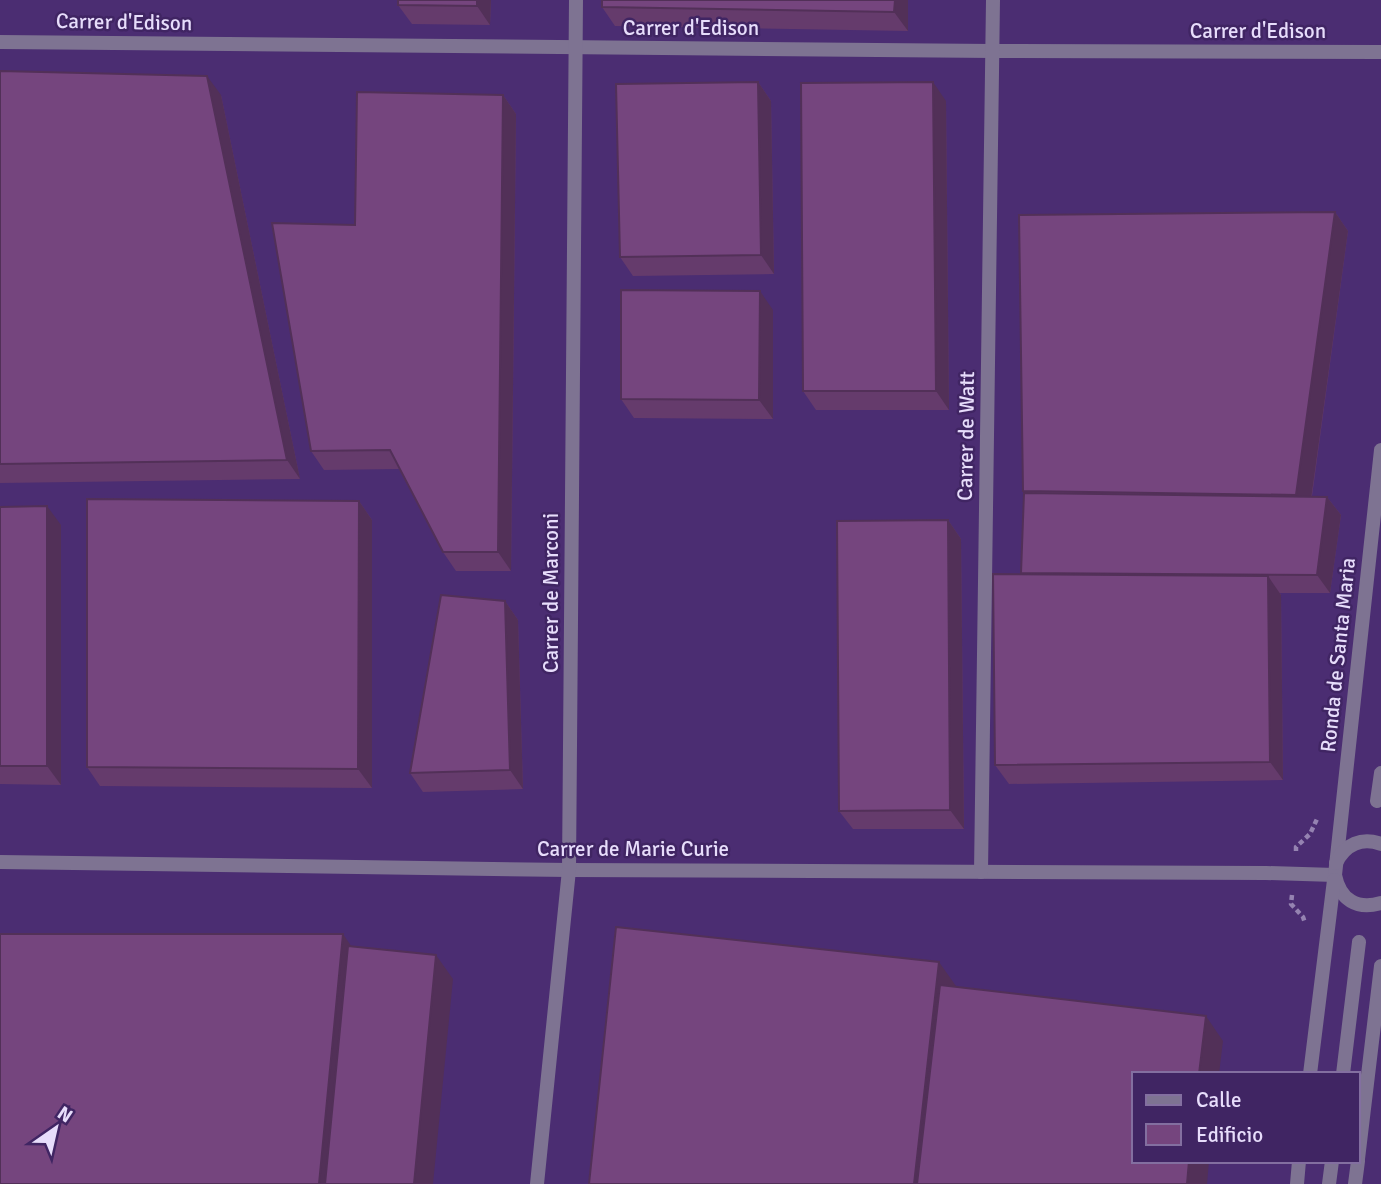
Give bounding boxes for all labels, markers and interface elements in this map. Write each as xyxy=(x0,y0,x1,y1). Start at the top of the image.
street label: Carrer d'Edison xyxy=(56,8,192,36)
street label: Carrer d'Edison xyxy=(623,15,759,41)
street label: Carrer d'Edison xyxy=(1190,18,1326,44)
street label: Carrer de Watt xyxy=(952,371,980,501)
street label: Carrer de Marconi xyxy=(538,513,564,673)
street label: Ronda de Santa Maria xyxy=(1315,556,1361,754)
street label: Carrer de Marie Curie xyxy=(537,836,729,862)
legend xyxy=(1132,1072,1360,1163)
text: Calle xyxy=(1196,1087,1242,1113)
north arrow xyxy=(21,1093,91,1163)
text: N xyxy=(53,1101,77,1128)
text: Edificio xyxy=(1196,1122,1263,1148)

